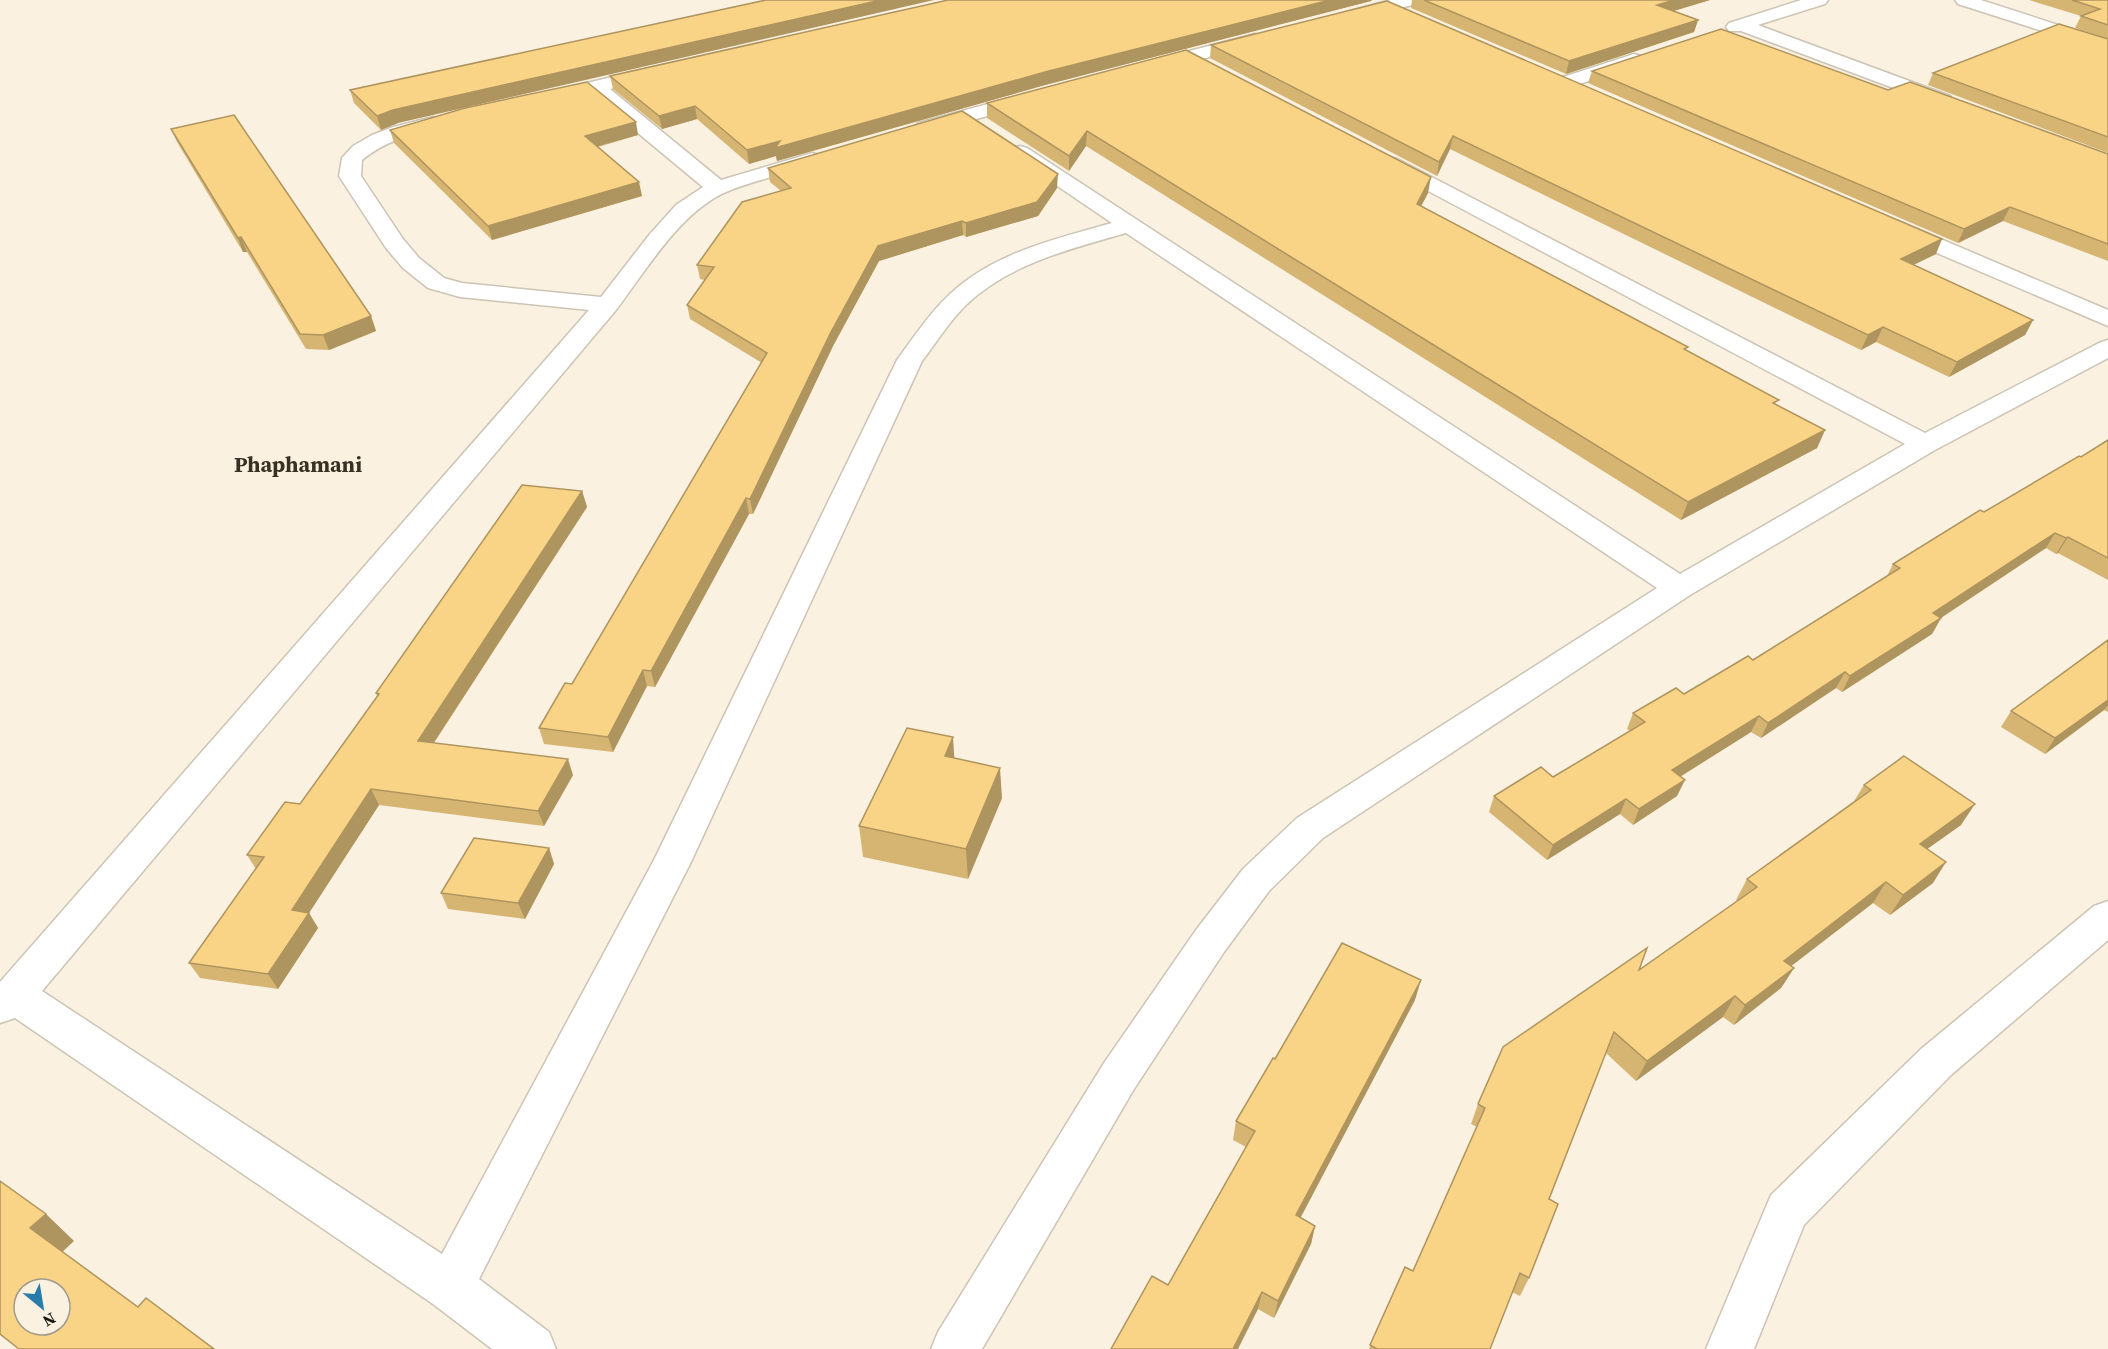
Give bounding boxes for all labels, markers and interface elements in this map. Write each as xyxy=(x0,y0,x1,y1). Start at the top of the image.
district label: Phaphamani xyxy=(234,449,362,479)
north arrow xyxy=(12,1277,72,1337)
text: N xyxy=(39,1308,60,1333)

